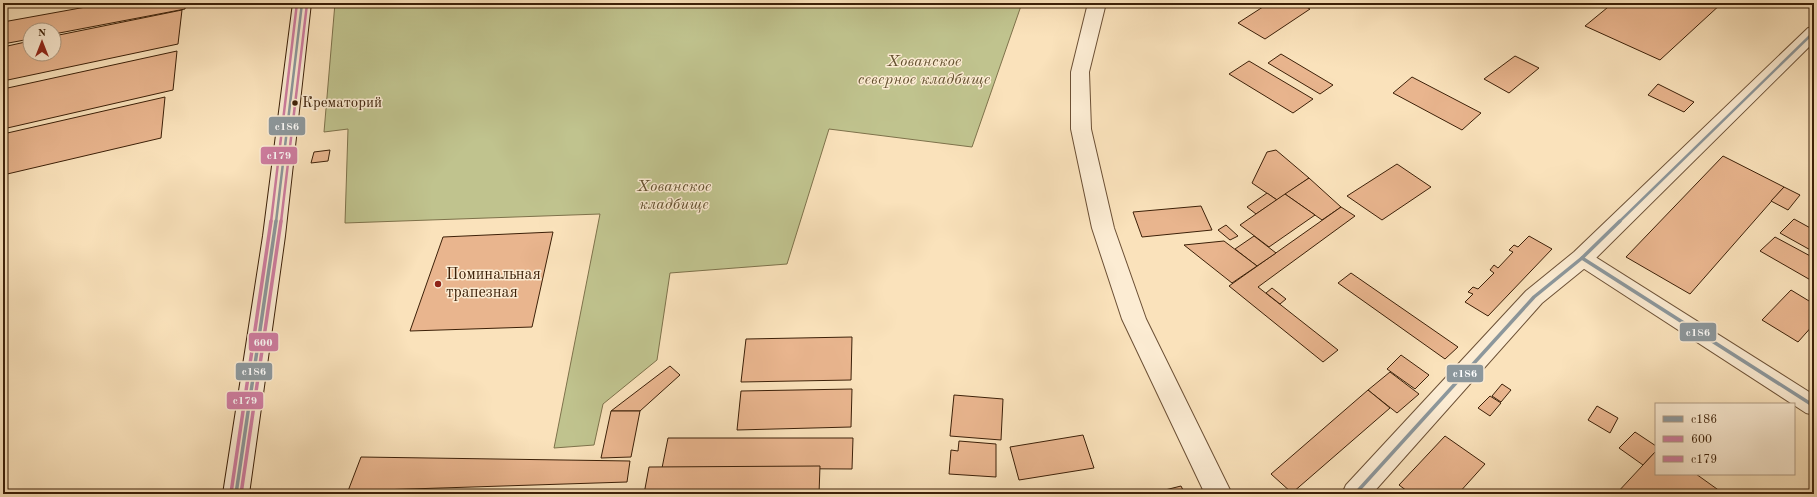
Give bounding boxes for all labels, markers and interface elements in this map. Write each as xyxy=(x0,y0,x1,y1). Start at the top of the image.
north arrow xyxy=(22,22,62,62)
text: N xyxy=(38,28,47,39)
park label: Хованское северное кладбище xyxy=(858,54,991,88)
place label: Крематорий xyxy=(302,96,382,111)
marker: Крематорий xyxy=(290,98,300,108)
line badge: с186 xyxy=(268,116,306,136)
text: с186 xyxy=(275,122,299,133)
line badge: с179 xyxy=(260,146,298,165)
text: с179 xyxy=(267,151,291,162)
park label: Хованское кладбище xyxy=(637,179,712,213)
place label: Поминальная трапезная xyxy=(446,267,541,301)
marker: Поминальная трапезная xyxy=(433,279,443,289)
line badge: с186 xyxy=(1679,322,1717,342)
text: с186 xyxy=(1686,328,1710,339)
line badge: 600 xyxy=(248,332,279,352)
text: 600 xyxy=(253,338,273,349)
line badge: с186 xyxy=(235,362,273,381)
line badge: с186 xyxy=(1446,364,1484,383)
text: с186 xyxy=(242,367,266,378)
text: с186 xyxy=(1453,369,1477,380)
line badge: с179 xyxy=(226,391,264,410)
text: с179 xyxy=(233,396,257,407)
legend xyxy=(1655,403,1795,475)
text: с186 xyxy=(1691,414,1717,426)
text: 600 xyxy=(1691,434,1712,446)
text: с179 xyxy=(1691,454,1717,466)

